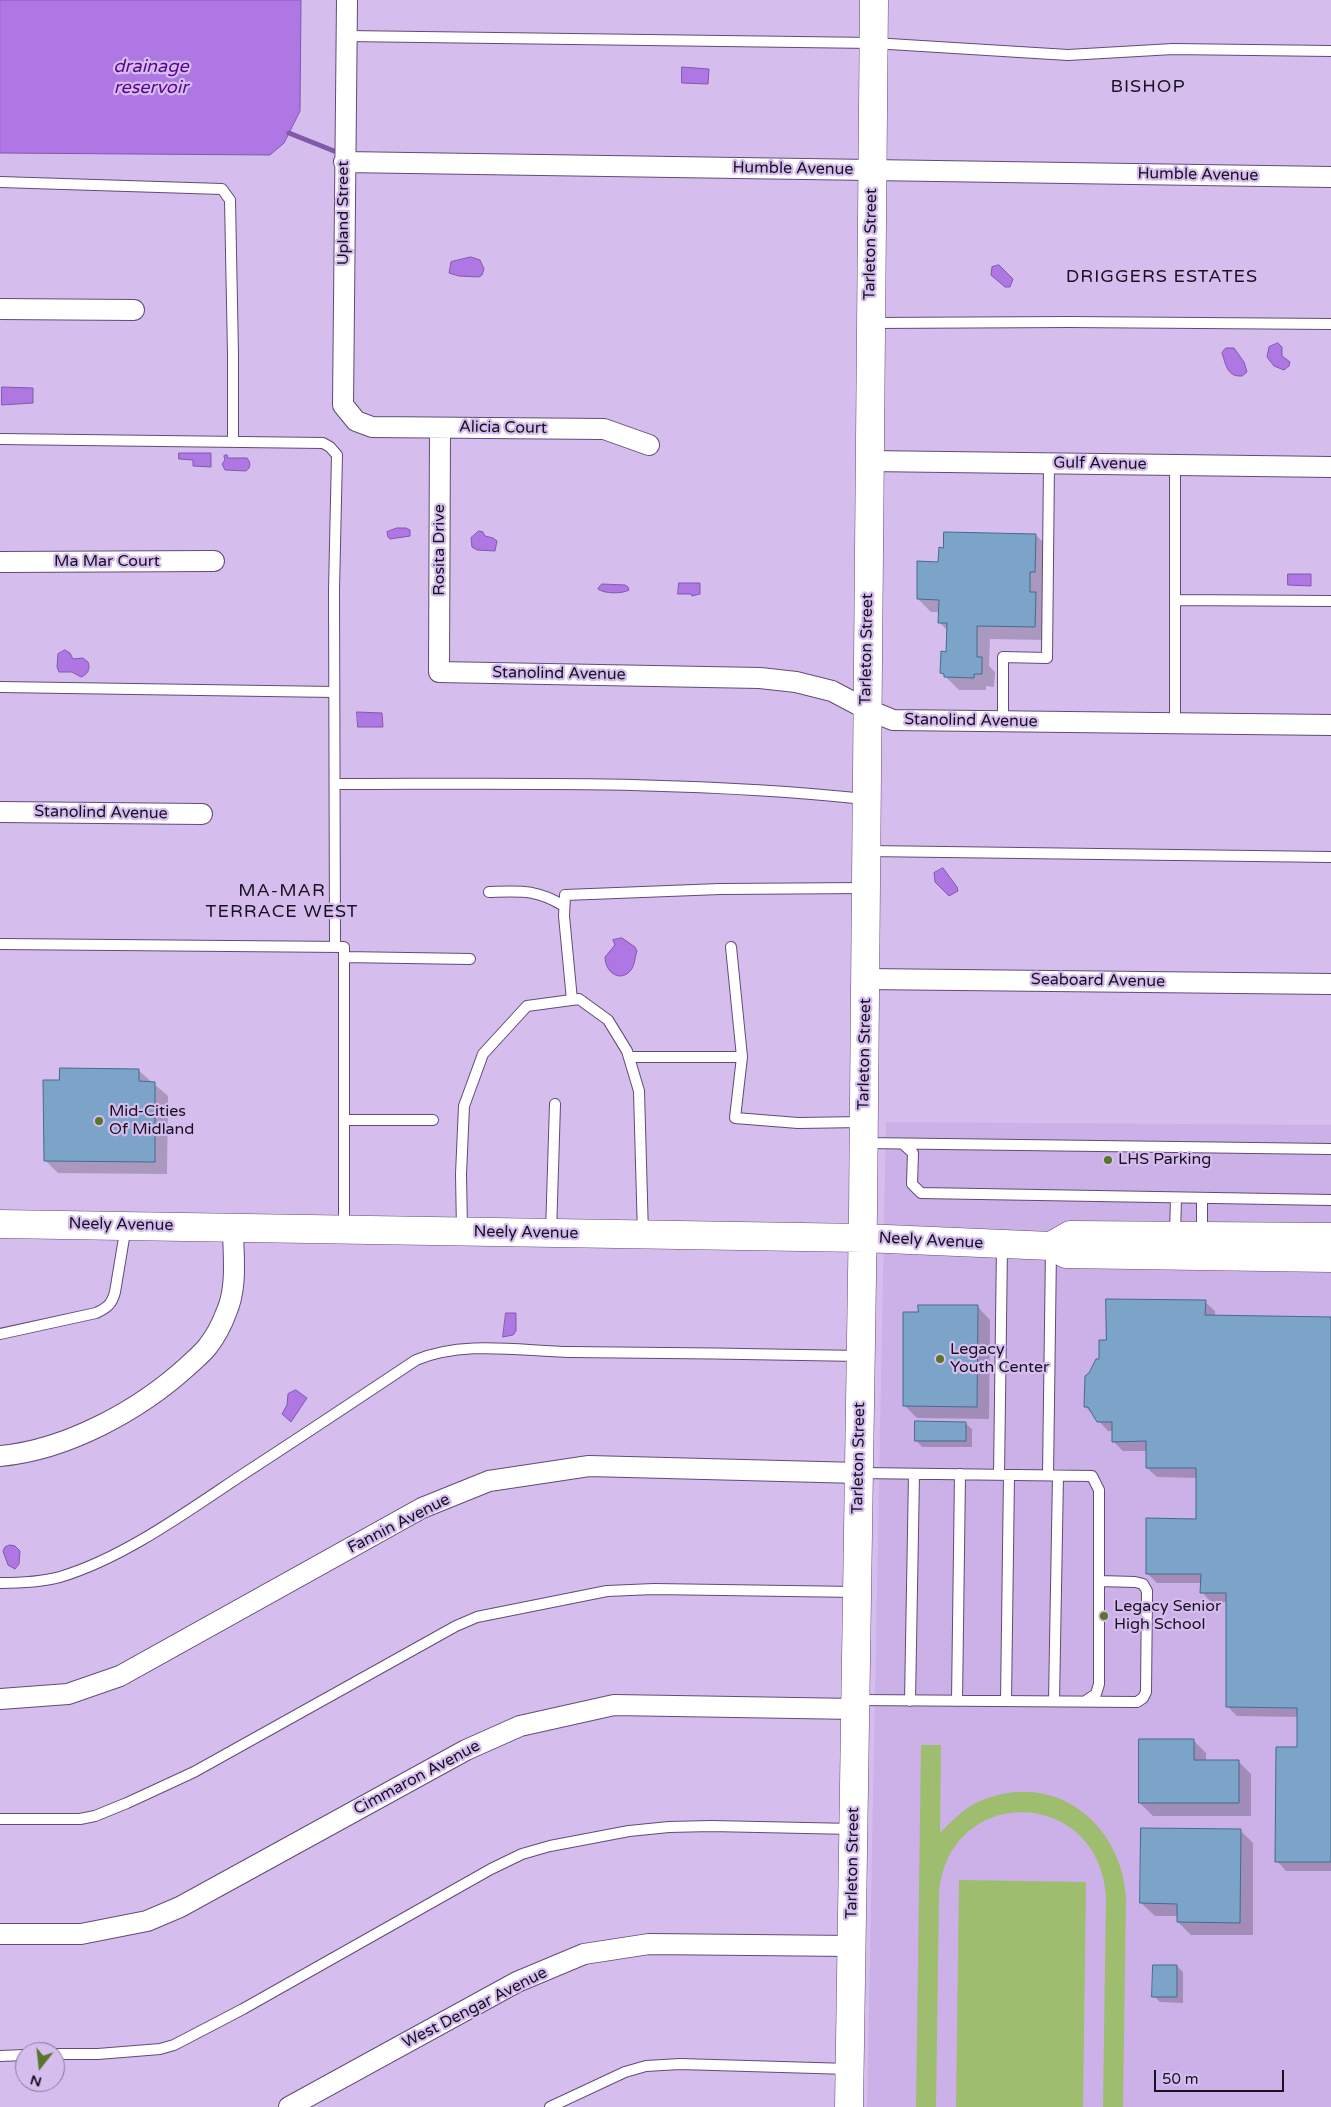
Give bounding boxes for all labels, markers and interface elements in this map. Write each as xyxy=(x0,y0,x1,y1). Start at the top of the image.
water label: drainage reservoir xyxy=(113,56,189,98)
district label: BISHOP xyxy=(1110,76,1186,98)
street label: Humble Avenue xyxy=(732,158,854,180)
street label: Upland Street xyxy=(334,161,354,265)
street label: Humble Avenue xyxy=(1137,164,1259,186)
street label: Tarleton Street xyxy=(860,188,882,300)
district label: DRIGGERS ESTATES xyxy=(1064,266,1260,288)
street label: Alicia Court xyxy=(459,418,547,438)
street label: Gulf Avenue xyxy=(1053,454,1147,474)
street label: Rosita Drive xyxy=(430,504,450,596)
street label: Ma Mar Court xyxy=(54,552,160,572)
street label: Tarleton Street xyxy=(856,593,878,705)
street label: Stanolind Avenue xyxy=(492,663,626,685)
street label: Stanolind Avenue xyxy=(904,710,1038,732)
street label: Stanolind Avenue xyxy=(34,802,168,824)
district label: MA-MAR TERRACE WEST xyxy=(204,880,360,922)
street label: Seaboard Avenue xyxy=(1031,970,1165,992)
street label: Tarleton Street xyxy=(854,998,876,1110)
place label: Mid-Cities Of Midland xyxy=(109,1102,194,1140)
marker: Mid-Cities Of Midland xyxy=(93,1115,105,1127)
place label: LHS Parking xyxy=(1118,1150,1211,1170)
marker: LHS Parking xyxy=(1102,1154,1114,1166)
street label: Neely Avenue xyxy=(68,1214,174,1236)
street label: Neely Avenue xyxy=(473,1222,579,1244)
street label: Neely Avenue xyxy=(878,1229,984,1253)
place label: Legacy Youth Center xyxy=(950,1340,1049,1378)
marker: Legacy Youth Center xyxy=(934,1353,946,1365)
street label: Tarleton Street xyxy=(848,1402,870,1514)
street label: Fannin Avenue xyxy=(345,1490,453,1558)
place label: Legacy Senior High School xyxy=(1114,1597,1221,1635)
marker: Legacy Senior High School xyxy=(1098,1610,1110,1622)
street label: Cimmaron Avenue xyxy=(351,1737,483,1819)
street label: Tarleton Street xyxy=(842,1807,864,1919)
street label: West Dengar Avenue xyxy=(400,1963,550,2053)
north arrow xyxy=(15,2042,65,2092)
scale bar xyxy=(1156,2060,1286,2092)
text: 50 m xyxy=(1162,2070,1199,2088)
text: N xyxy=(28,2071,44,2091)

